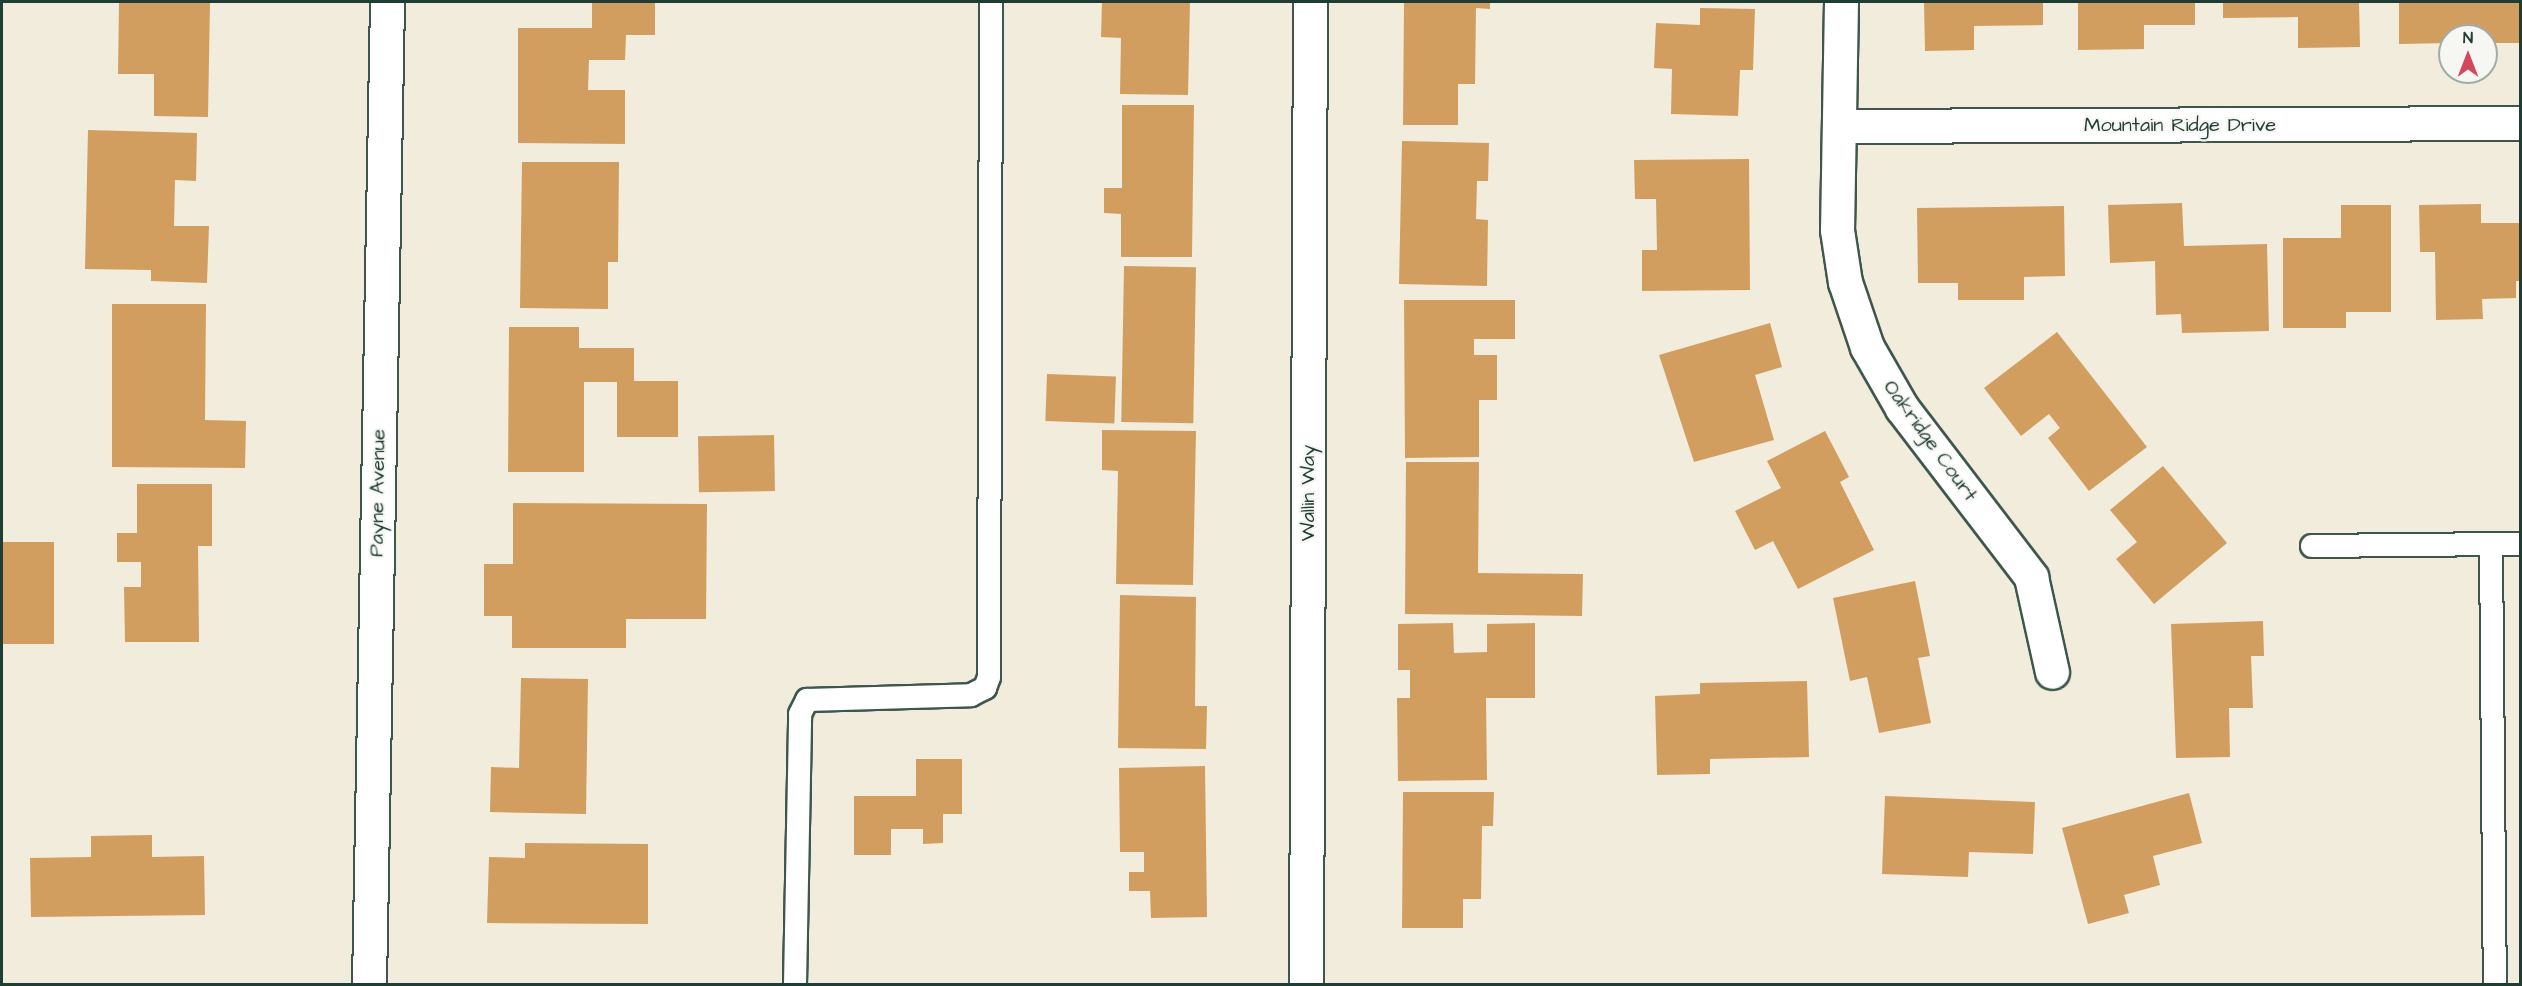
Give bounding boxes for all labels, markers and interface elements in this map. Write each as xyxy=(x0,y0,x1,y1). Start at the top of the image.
north arrow xyxy=(2438,24,2498,84)
text: N xyxy=(2463,27,2473,49)
street label: Mountain Ridge Drive xyxy=(2084,113,2276,137)
street label: Oakridge Court xyxy=(1878,376,1982,506)
street label: Payne Avenue xyxy=(365,429,391,557)
street label: Wallin Way xyxy=(1296,445,1320,541)

